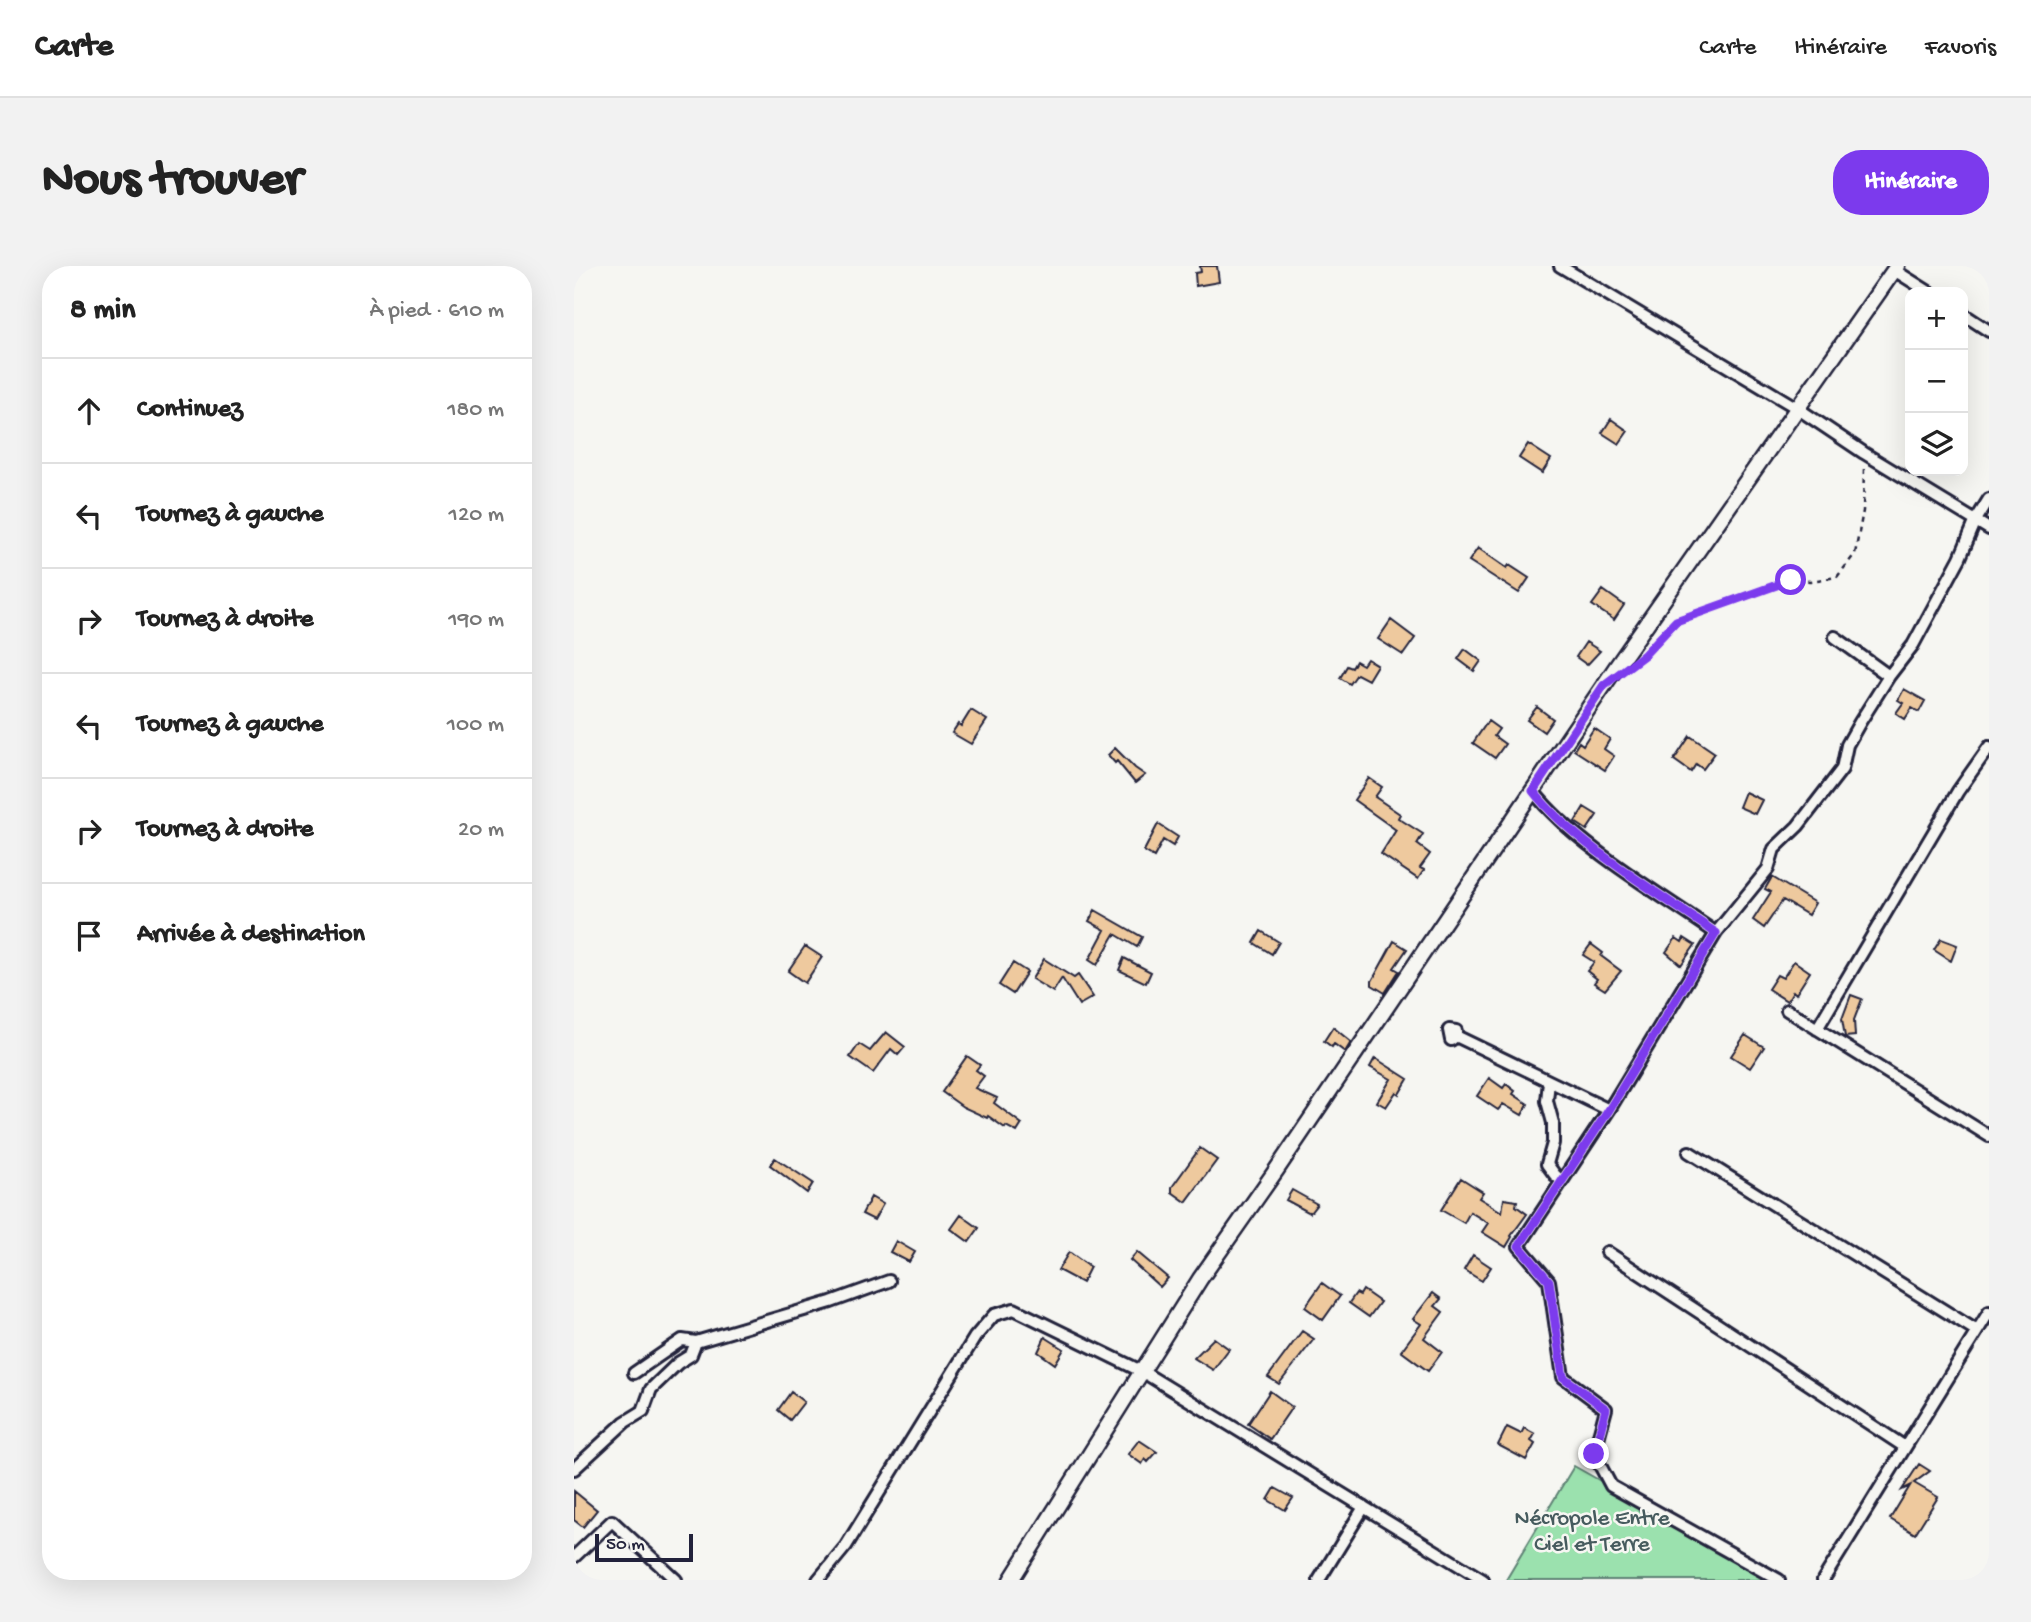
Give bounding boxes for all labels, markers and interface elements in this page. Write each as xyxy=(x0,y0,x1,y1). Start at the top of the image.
text: Carte xyxy=(35,29,113,67)
text: Carte xyxy=(1699,34,1756,63)
text: Itinéraire xyxy=(1794,34,1887,63)
text: Favoris xyxy=(1925,34,1996,63)
button: Itinéraire xyxy=(1833,150,1989,215)
text: Nous trouver xyxy=(42,153,302,211)
map controls xyxy=(1905,287,1968,476)
button: + xyxy=(1905,287,1968,350)
text: 8 min xyxy=(70,294,136,329)
text: À pied · 610 m xyxy=(369,298,504,325)
button: − xyxy=(1905,350,1968,413)
icon: ahead xyxy=(70,392,108,430)
text: Continuez xyxy=(137,395,243,426)
text: 180 m xyxy=(447,397,504,424)
button: layers xyxy=(1905,413,1968,476)
icon: left xyxy=(70,497,108,535)
text: Tournez à gauche xyxy=(137,500,324,531)
text: 120 m xyxy=(449,502,504,529)
route start xyxy=(1775,564,1806,595)
icon: right xyxy=(70,602,108,640)
text: Tournez à droite xyxy=(137,605,314,636)
text: 190 m xyxy=(448,607,504,634)
icon: left xyxy=(70,707,108,745)
text: Tournez à gauche xyxy=(137,710,324,741)
text: 100 m xyxy=(447,712,504,739)
icon: right xyxy=(70,812,108,850)
text: Tournez à droite xyxy=(137,815,314,846)
text: 20 m xyxy=(458,817,504,844)
icon: arrive xyxy=(70,917,108,955)
text: Arrivée à destination xyxy=(137,920,365,951)
route end xyxy=(1578,1438,1609,1469)
park label: Nécropole Entre Ciel et Terre xyxy=(1514,1506,1671,1559)
scale bar xyxy=(595,1531,693,1563)
text: 50 m xyxy=(606,1534,645,1557)

